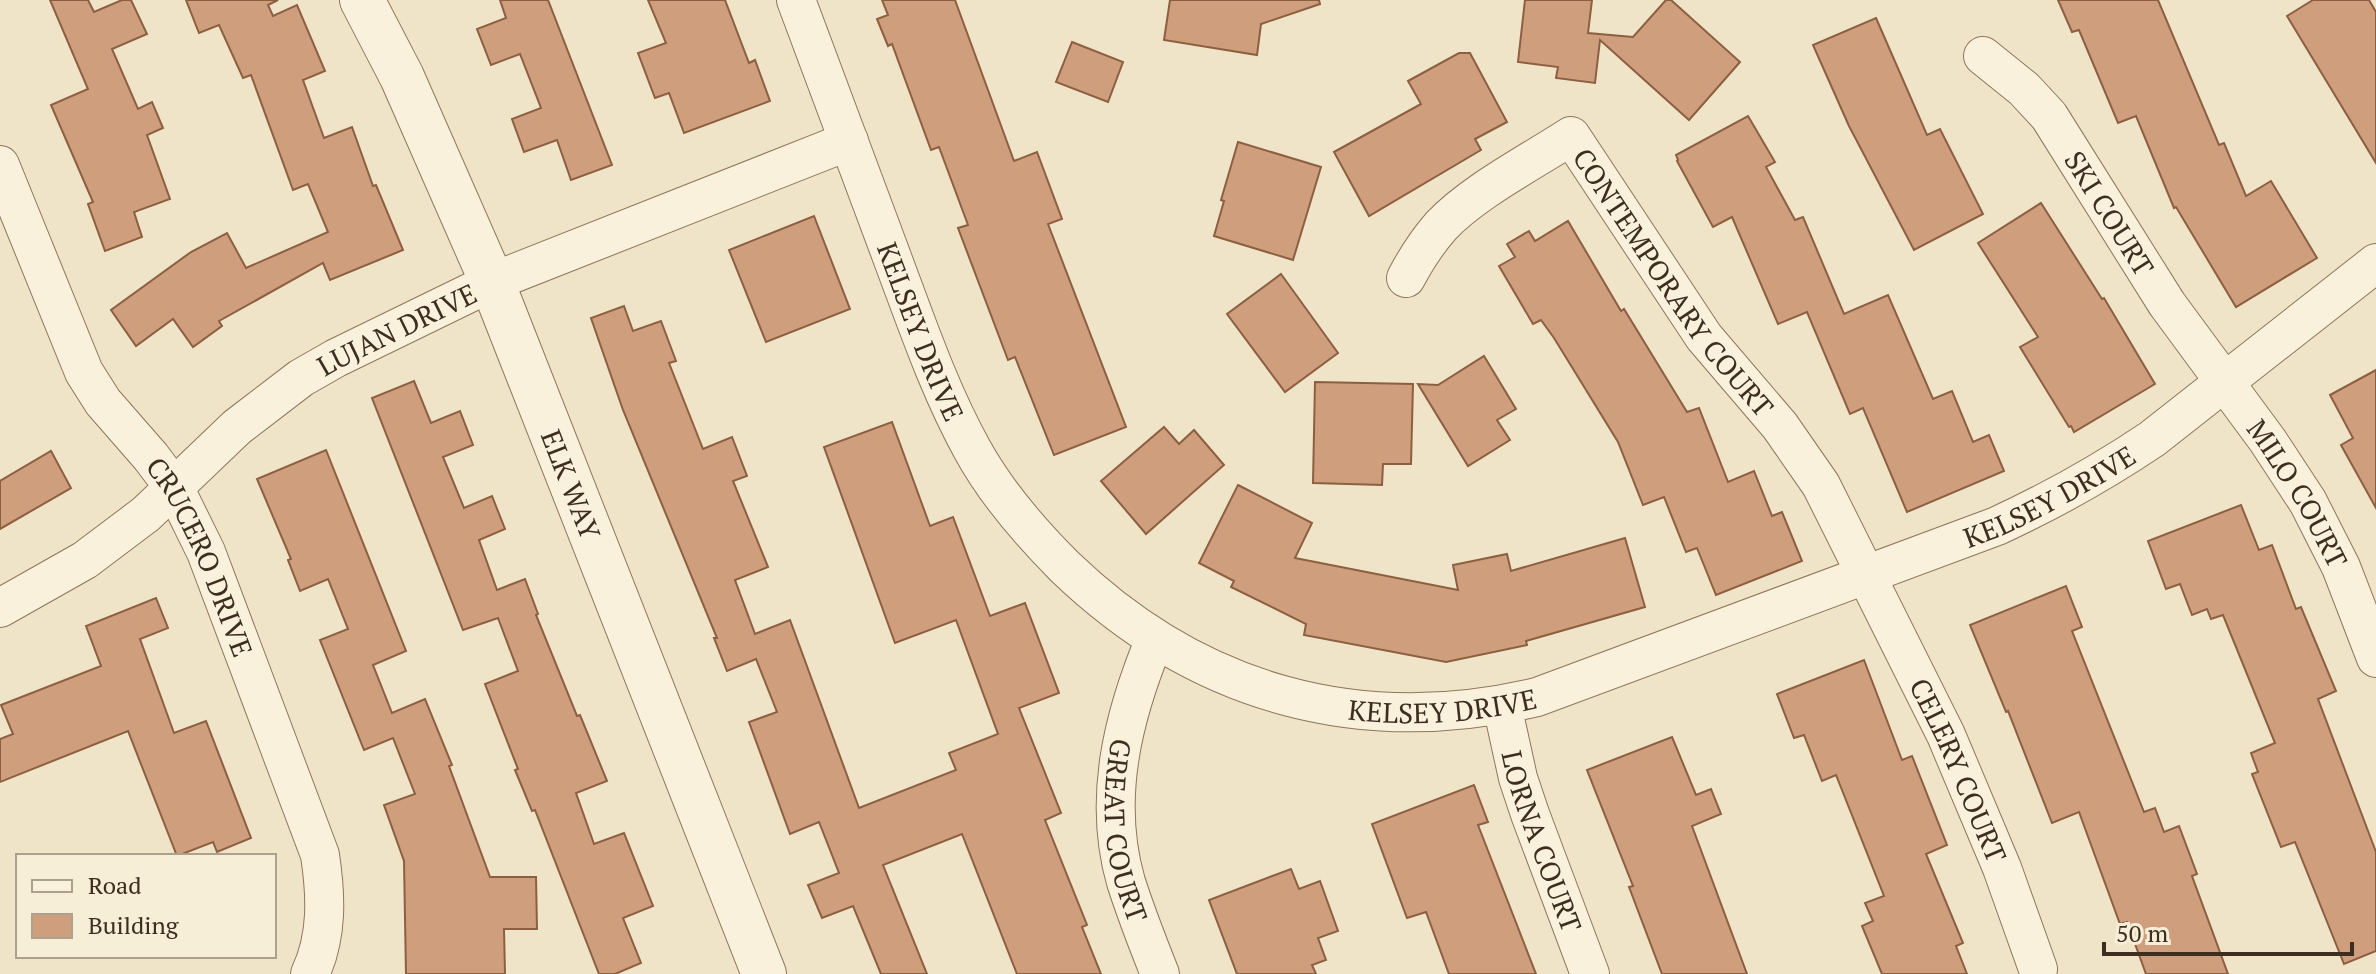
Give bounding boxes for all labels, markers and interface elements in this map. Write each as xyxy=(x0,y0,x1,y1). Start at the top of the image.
street label: CONTEMPORARY COURT xyxy=(1565,140,1782,424)
street label: SKI COURT xyxy=(2057,144,2163,282)
street label: KELSEY DRIVE xyxy=(869,237,973,427)
street label: LUJAN DRIVE xyxy=(310,274,482,384)
street label: MILO COURT xyxy=(2239,411,2357,574)
street label: ELK WAY xyxy=(533,424,610,545)
street label: KELSEY DRIVE xyxy=(1958,436,2142,555)
street label: CRUCERO DRIVE xyxy=(138,449,262,662)
street label: CELERY COURT xyxy=(1902,672,2016,868)
street label: KELSEY DRIVE xyxy=(1346,679,1540,731)
street label: GREAT COURT xyxy=(1097,736,1157,927)
street label: LORNA COURT xyxy=(1494,747,1591,937)
legend xyxy=(16,854,276,958)
text: Road xyxy=(88,869,142,901)
scale bar xyxy=(2104,906,2352,956)
text: Building xyxy=(88,909,179,941)
text: 50 m xyxy=(2116,917,2168,949)

